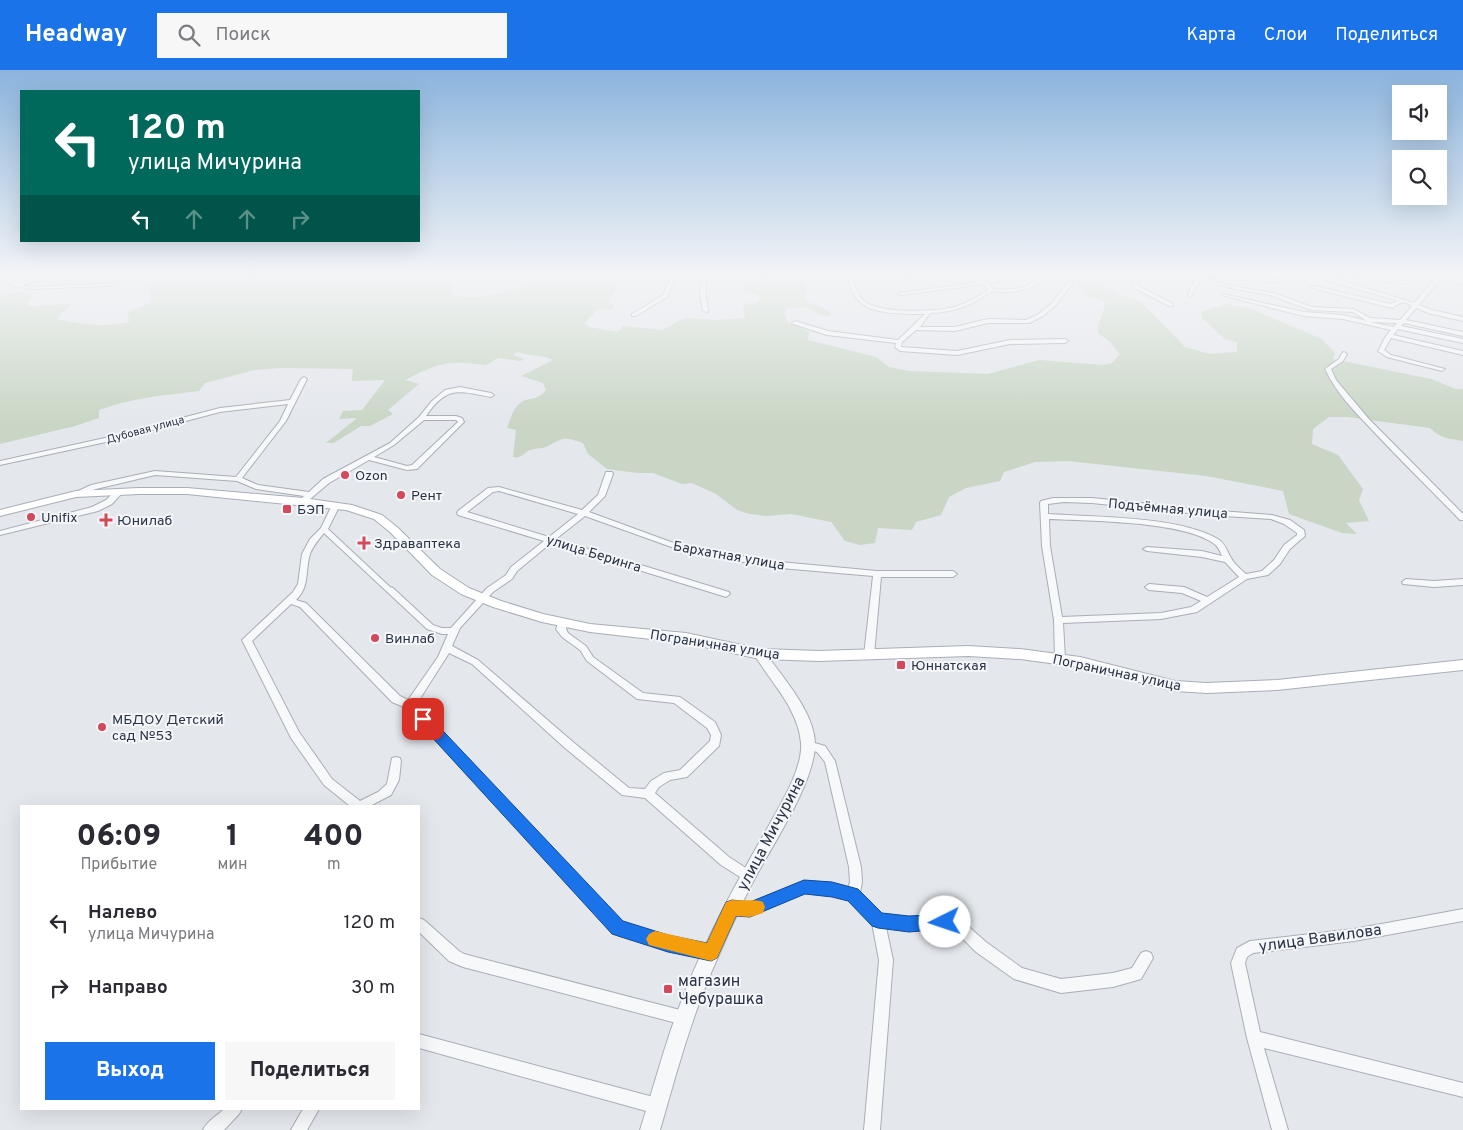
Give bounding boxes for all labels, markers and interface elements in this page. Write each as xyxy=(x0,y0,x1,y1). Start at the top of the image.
search box xyxy=(157,13,507,58)
text: Headway xyxy=(25,20,127,50)
icon: search xyxy=(175,21,203,49)
text: Поиск xyxy=(215,23,271,47)
text: Карта xyxy=(1186,24,1236,47)
text: Слои xyxy=(1264,24,1307,47)
text: Поделиться xyxy=(1335,24,1438,47)
map controls xyxy=(1392,85,1447,205)
button: sound xyxy=(1392,85,1447,140)
text: 120 m xyxy=(128,107,226,151)
icon: left xyxy=(45,110,110,175)
text: улица Мичурина xyxy=(128,150,302,177)
button: search xyxy=(1392,150,1447,205)
icon: left xyxy=(127,205,155,233)
icon: ahead xyxy=(180,205,208,233)
icon: ahead xyxy=(233,205,261,233)
icon: right xyxy=(286,205,314,233)
street label: Дубовая улица xyxy=(105,413,186,447)
place label: Ozon xyxy=(355,468,388,485)
marker: Ozon xyxy=(339,469,351,481)
place label: Рент xyxy=(411,488,442,505)
marker: Рент xyxy=(395,489,407,501)
street label: Подъёмная улица xyxy=(1107,496,1228,523)
place label: БЭП xyxy=(297,502,325,519)
marker: БЭП xyxy=(281,503,293,515)
place label: Unifix xyxy=(41,510,78,527)
marker: Unifix xyxy=(25,511,37,523)
marker: Юнилаб xyxy=(99,513,113,527)
place label: Юнилаб xyxy=(117,513,173,530)
street label: улица Беринга xyxy=(544,532,643,577)
place label: Здраваптека xyxy=(374,536,461,553)
marker: Здраваптека xyxy=(358,537,370,549)
street label: Бархатная улица xyxy=(672,538,786,575)
street label: Пограничная улица xyxy=(649,627,781,664)
place label: Винлаб xyxy=(385,631,435,648)
marker: Винлаб xyxy=(369,632,381,644)
street label: Пограничная улица xyxy=(1051,652,1183,695)
place label: Юннатская xyxy=(911,658,987,675)
marker: Юннатская xyxy=(895,659,907,671)
pin xyxy=(402,698,444,740)
icon: arrive xyxy=(409,705,437,733)
place label: МБДОУ Детский сад №53 xyxy=(112,712,224,745)
marker: МБДОУ Детский сад №53 xyxy=(96,721,108,733)
street label: улица Мичурина xyxy=(733,773,810,894)
text: 06:09 xyxy=(77,819,161,856)
text: 1 xyxy=(226,819,239,856)
text: 400 xyxy=(304,819,363,856)
text: Прибытие xyxy=(80,855,157,875)
text: мин xyxy=(218,855,247,875)
text: m xyxy=(327,855,340,875)
position arrow xyxy=(918,895,970,947)
text: Налево xyxy=(88,901,157,925)
icon: left xyxy=(45,909,73,937)
text: 120 m xyxy=(344,911,395,935)
street label: улица Вавилова xyxy=(1258,920,1383,957)
text: улица Мичурина xyxy=(88,925,215,945)
place label: магазин Чебурашка xyxy=(678,972,763,1010)
icon: right xyxy=(45,974,73,1002)
text: Направо xyxy=(88,976,168,1000)
text: 30 m xyxy=(351,976,395,1000)
marker: магазин Чебурашка xyxy=(662,983,674,995)
button: Выход xyxy=(45,1042,215,1100)
button: Поделиться xyxy=(225,1042,395,1100)

